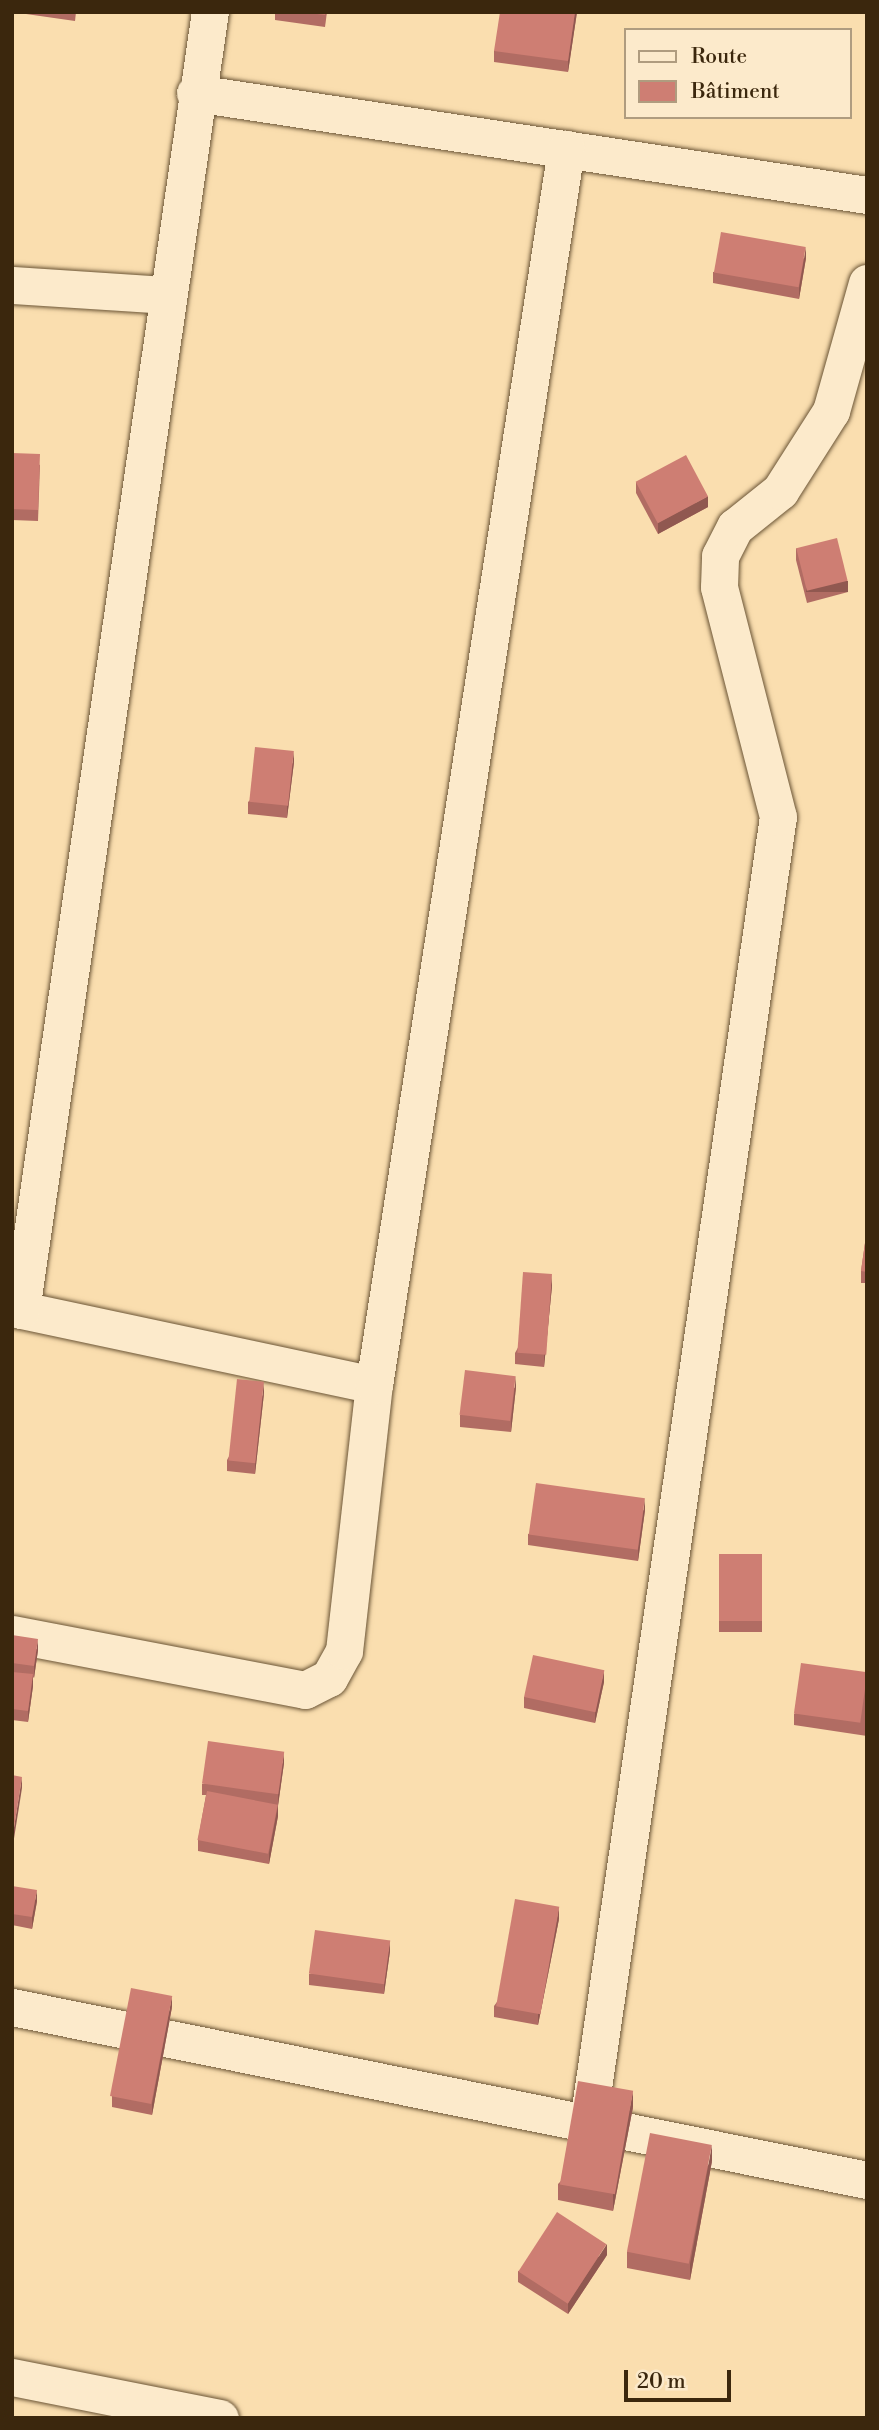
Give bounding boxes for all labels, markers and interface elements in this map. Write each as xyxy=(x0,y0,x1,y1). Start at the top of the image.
legend xyxy=(624,28,851,119)
text: Route xyxy=(691,44,747,70)
text: Bâtiment xyxy=(691,79,780,105)
scale bar xyxy=(627,2356,734,2400)
text: 20 m xyxy=(637,2369,686,2395)

